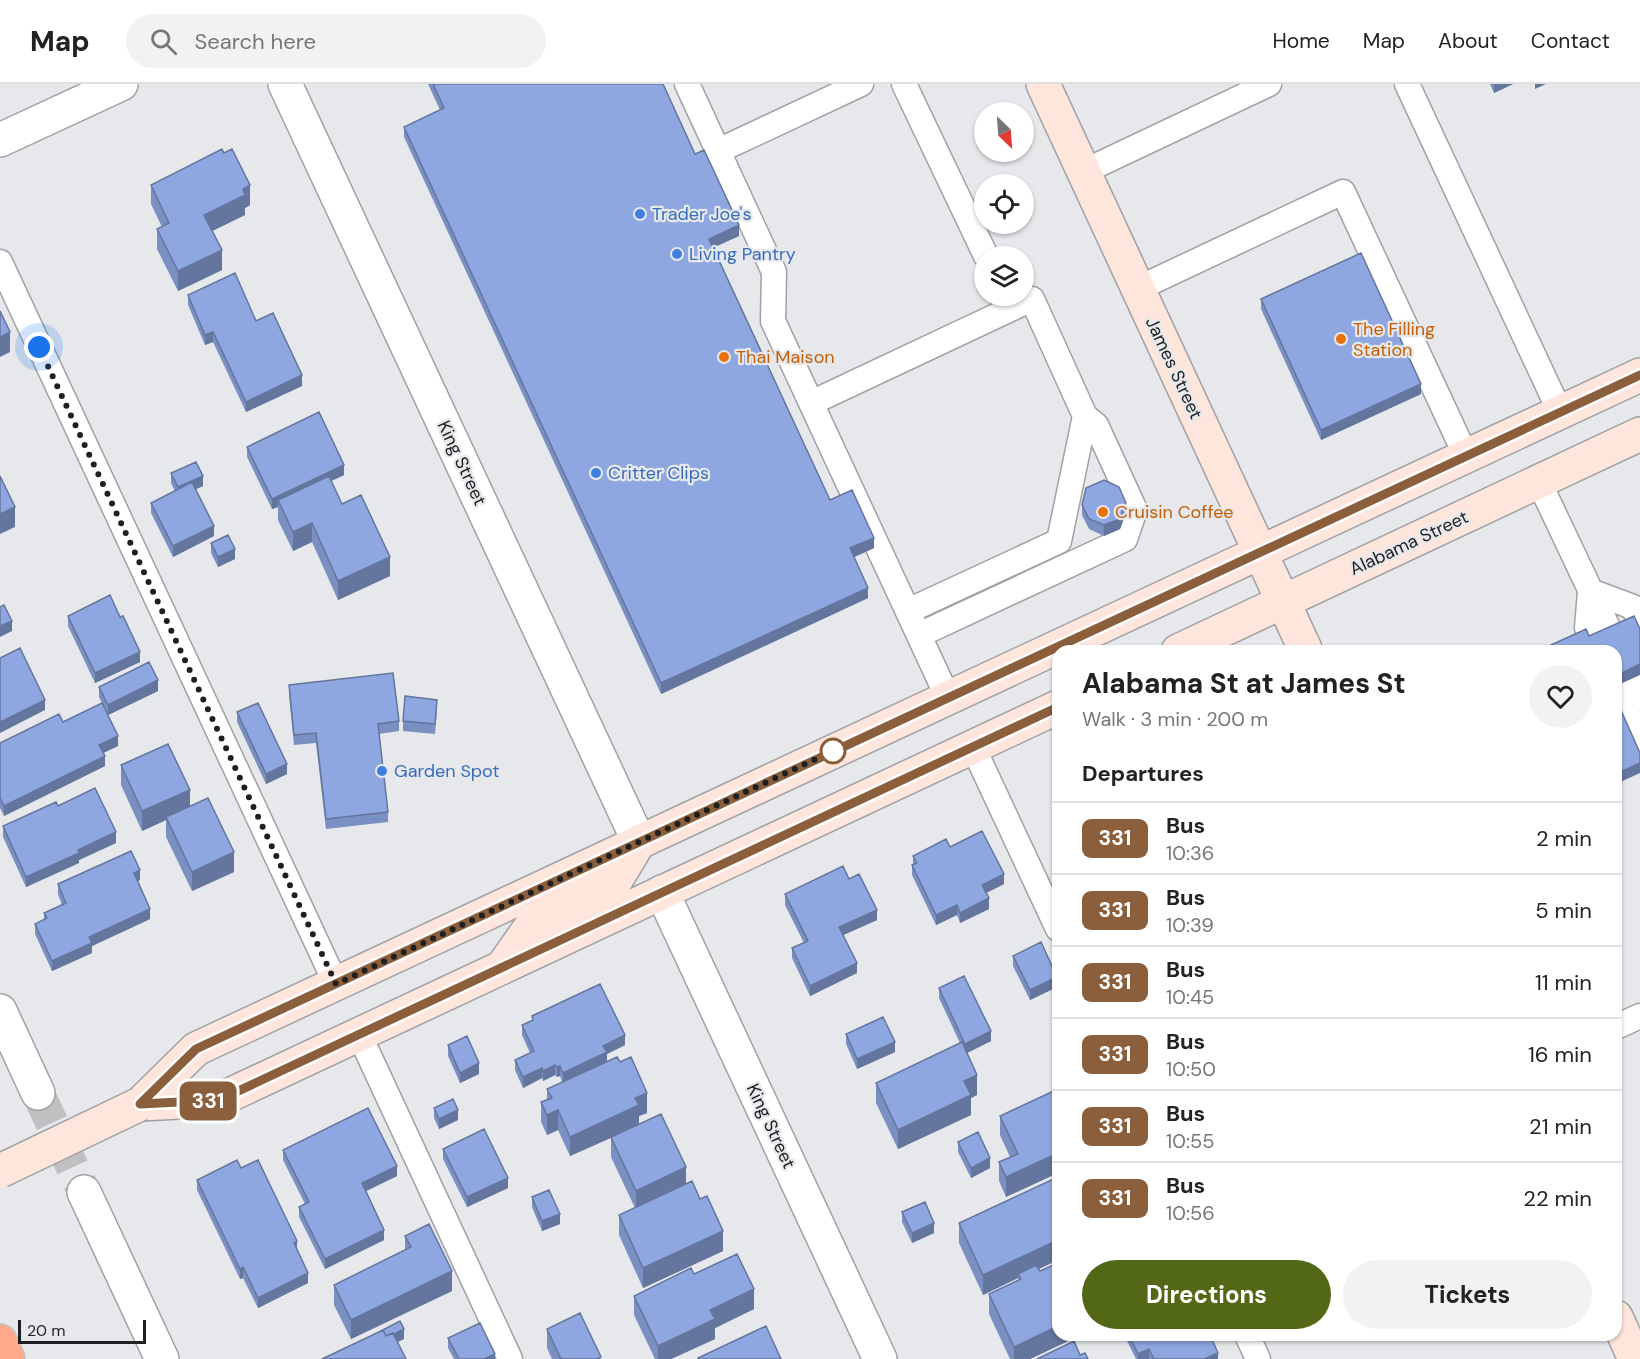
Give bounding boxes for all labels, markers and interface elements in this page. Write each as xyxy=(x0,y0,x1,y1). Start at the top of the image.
search box xyxy=(126,14,546,68)
text: Map xyxy=(30,23,90,60)
icon: search xyxy=(147,25,180,58)
text: Search here xyxy=(195,27,316,56)
text: Home xyxy=(1272,27,1330,55)
text: Map xyxy=(1363,27,1405,55)
text: About xyxy=(1438,27,1498,55)
text: Contact xyxy=(1531,27,1610,55)
north arrow xyxy=(974,102,1034,162)
map controls xyxy=(974,102,1034,306)
button: locate xyxy=(974,174,1034,234)
place label: Trader Joe's xyxy=(652,202,752,226)
marker: Trader Joe's xyxy=(633,207,647,221)
place label: Living Pantry xyxy=(689,242,796,266)
button: layers xyxy=(974,246,1034,306)
marker: Living Pantry xyxy=(670,247,684,261)
street label: James Street xyxy=(1140,313,1208,423)
place label: The Filling Station xyxy=(1353,317,1435,362)
your location xyxy=(24,332,54,362)
marker: The Filling Station xyxy=(1334,332,1348,346)
place label: Thai Maison xyxy=(736,345,835,369)
marker: Thai Maison xyxy=(717,350,731,364)
street label: King Street xyxy=(432,417,492,509)
place label: Critter Clips xyxy=(608,461,709,485)
marker: Critter Clips xyxy=(589,466,603,480)
place label: Cruisin Coffee xyxy=(1115,500,1234,524)
marker: Cruisin Coffee xyxy=(1096,505,1110,519)
street label: Alabama Street xyxy=(1346,505,1472,581)
text: Alabama St at James St xyxy=(1082,665,1406,702)
button: heart xyxy=(1529,665,1592,728)
text: Walk · 3 min · 200 m xyxy=(1082,706,1268,732)
unlabelled marker xyxy=(820,738,846,764)
place label: Garden Spot xyxy=(394,759,499,783)
text: Departures xyxy=(1082,759,1204,788)
marker: Garden Spot xyxy=(375,764,389,778)
text: Bus xyxy=(1166,811,1205,840)
text: 331 xyxy=(1099,824,1131,852)
text: 2 min xyxy=(1536,824,1592,853)
text: 10:36 xyxy=(1166,840,1214,866)
text: Bus xyxy=(1166,883,1205,912)
text: 331 xyxy=(1099,896,1131,924)
text: 5 min xyxy=(1535,896,1592,925)
text: 10:39 xyxy=(1166,912,1214,938)
text: Bus xyxy=(1166,955,1205,984)
text: 331 xyxy=(1099,968,1131,996)
text: 11 min xyxy=(1535,968,1592,997)
text: 10:45 xyxy=(1166,984,1214,1010)
text: Bus xyxy=(1166,1027,1205,1056)
text: 331 xyxy=(1099,1040,1131,1068)
text: 16 min xyxy=(1528,1040,1592,1069)
text: 10:50 xyxy=(1166,1056,1216,1082)
street label: King Street xyxy=(741,1080,801,1172)
line badge: 331 xyxy=(174,1082,242,1120)
text: 331 xyxy=(192,1087,224,1115)
text: Bus xyxy=(1166,1099,1205,1128)
text: 331 xyxy=(1099,1112,1131,1140)
text: 21 min xyxy=(1529,1112,1592,1141)
text: 10:55 xyxy=(1166,1128,1214,1154)
text: Bus xyxy=(1166,1171,1205,1200)
text: 331 xyxy=(1099,1184,1131,1212)
text: 22 min xyxy=(1523,1184,1592,1213)
text: 10:56 xyxy=(1166,1200,1215,1226)
button: Directions xyxy=(1082,1260,1331,1329)
button: Tickets xyxy=(1343,1260,1592,1329)
scale bar xyxy=(18,1317,146,1344)
text: 20 m xyxy=(27,1320,66,1341)

